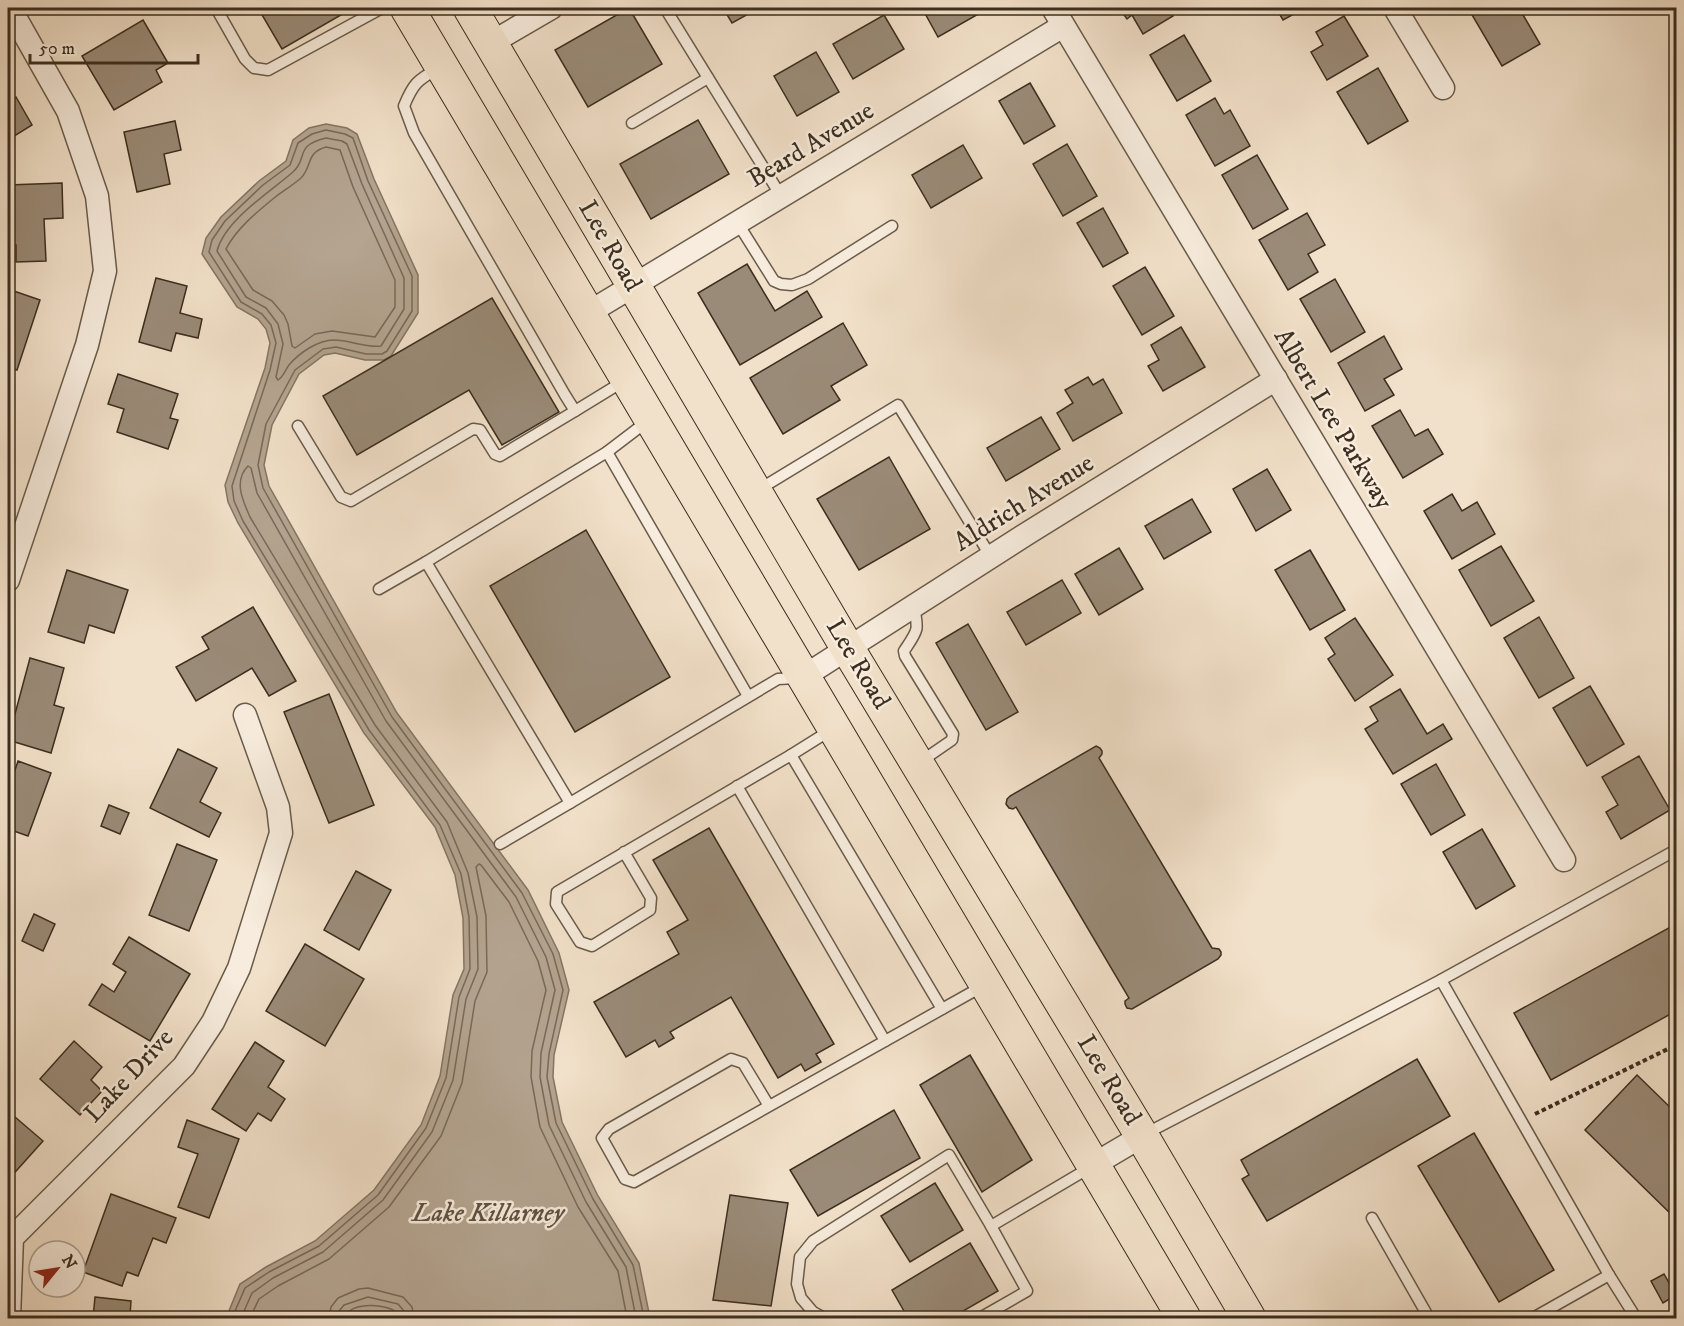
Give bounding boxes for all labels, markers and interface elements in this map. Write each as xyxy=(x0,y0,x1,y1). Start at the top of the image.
scale bar xyxy=(30,27,198,65)
text: 50 m xyxy=(39,38,75,60)
street label: Beard Avenue xyxy=(742,94,880,196)
street label: Lee Road xyxy=(571,195,649,297)
street label: Albert Lee Parkway xyxy=(1266,323,1400,516)
street label: Aldrich Avenue xyxy=(948,447,1100,559)
street label: Lee Road xyxy=(818,613,898,715)
street label: Lake Drive xyxy=(77,1022,181,1130)
street label: Lee Road xyxy=(1069,1029,1149,1131)
water label: Lake Killarney xyxy=(410,1196,565,1230)
north arrow xyxy=(27,1239,87,1299)
text: N xyxy=(57,1251,81,1273)

